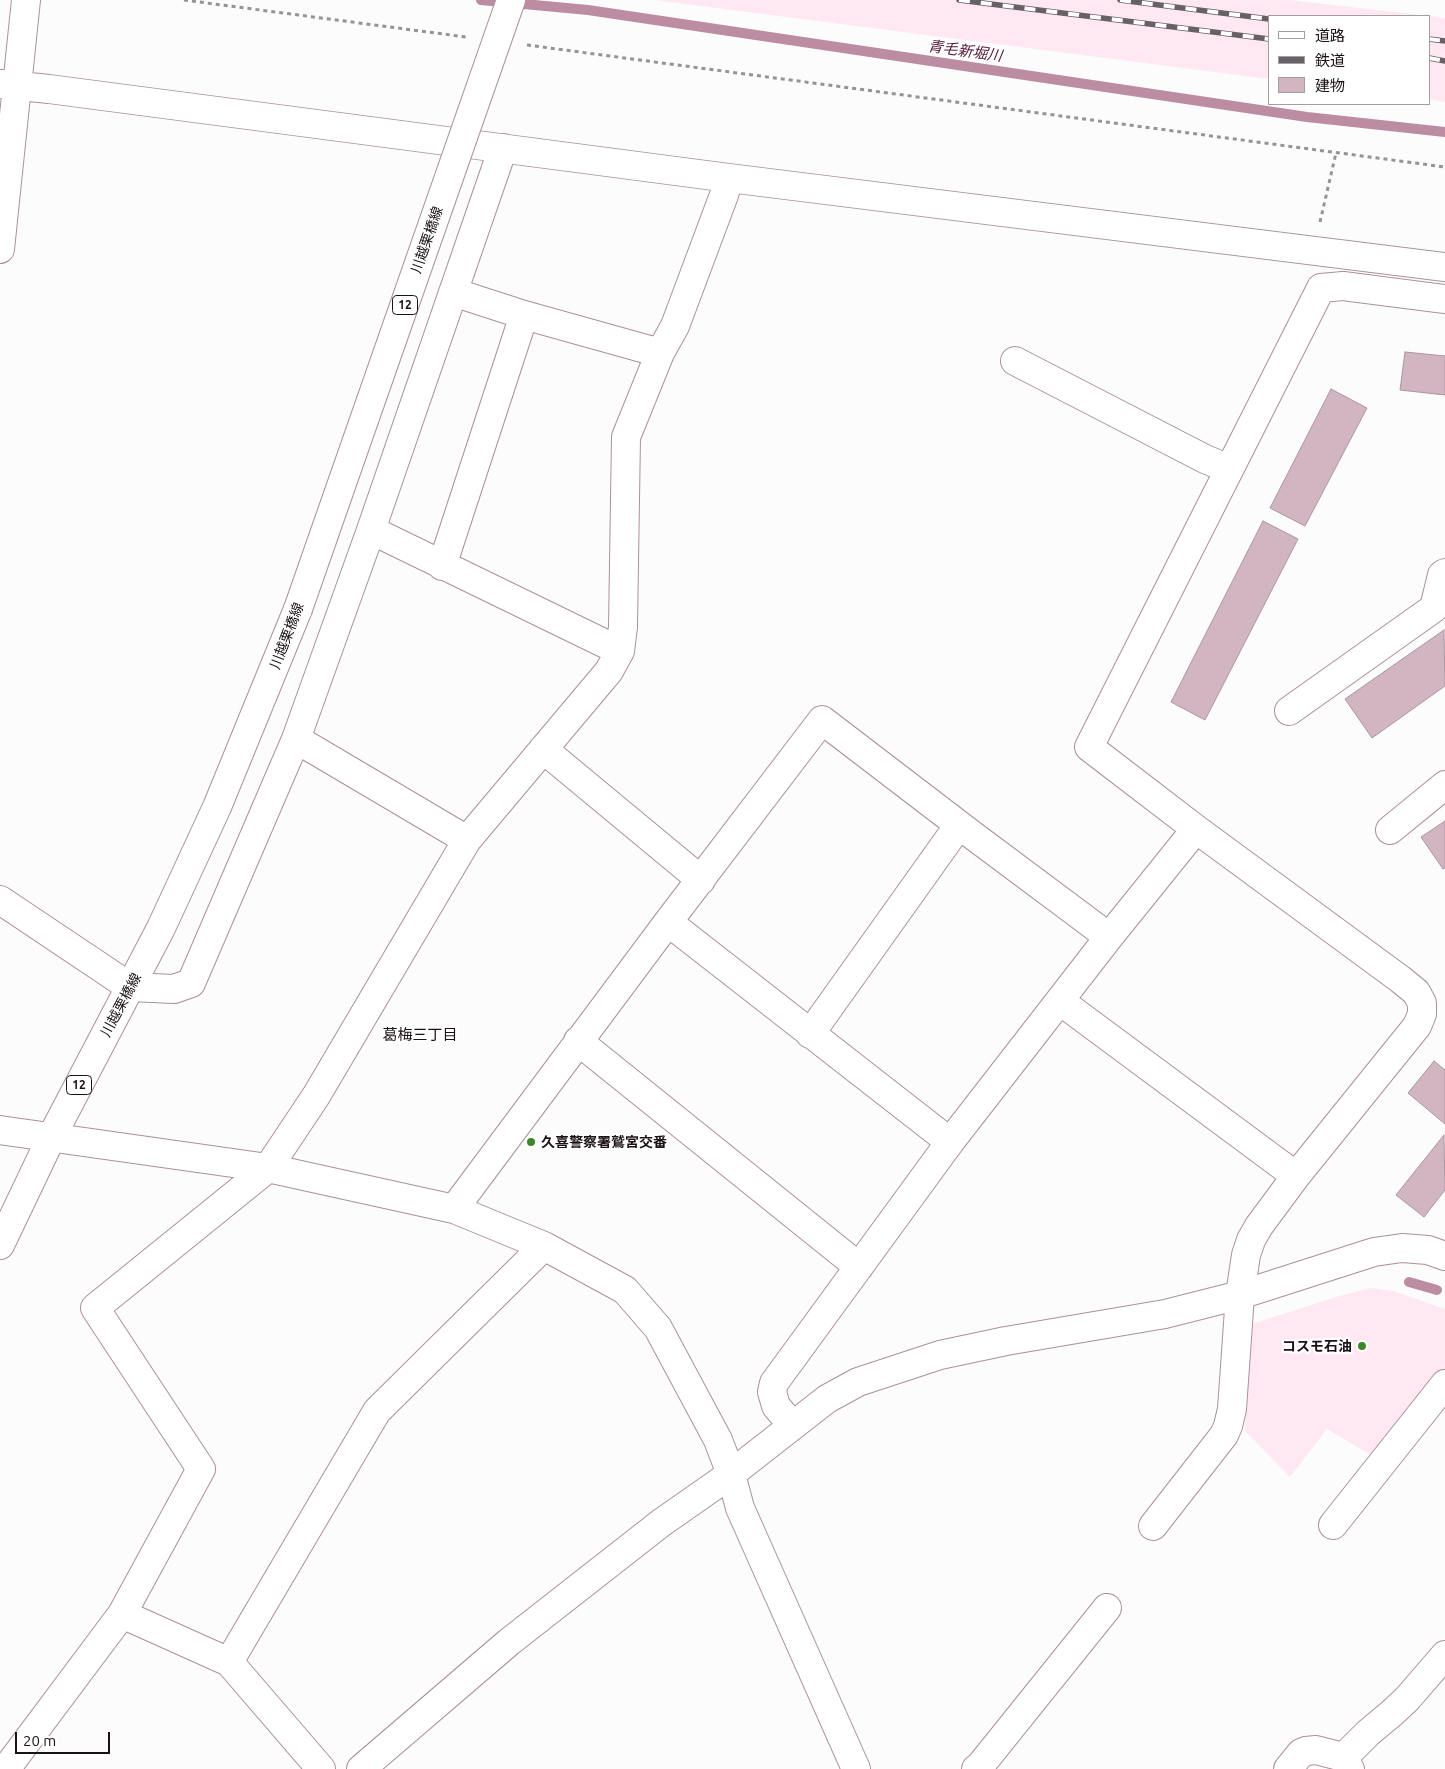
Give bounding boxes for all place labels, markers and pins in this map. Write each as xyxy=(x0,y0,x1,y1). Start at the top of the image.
place label: 久喜警察署鷲宮交番 xyxy=(541,1134,667,1150)
marker: 久喜警察署鷲宮交番 xyxy=(525,1136,537,1148)
place label: コスモ石油 xyxy=(1282,1338,1352,1354)
marker: コスモ石油 xyxy=(1356,1340,1368,1352)

